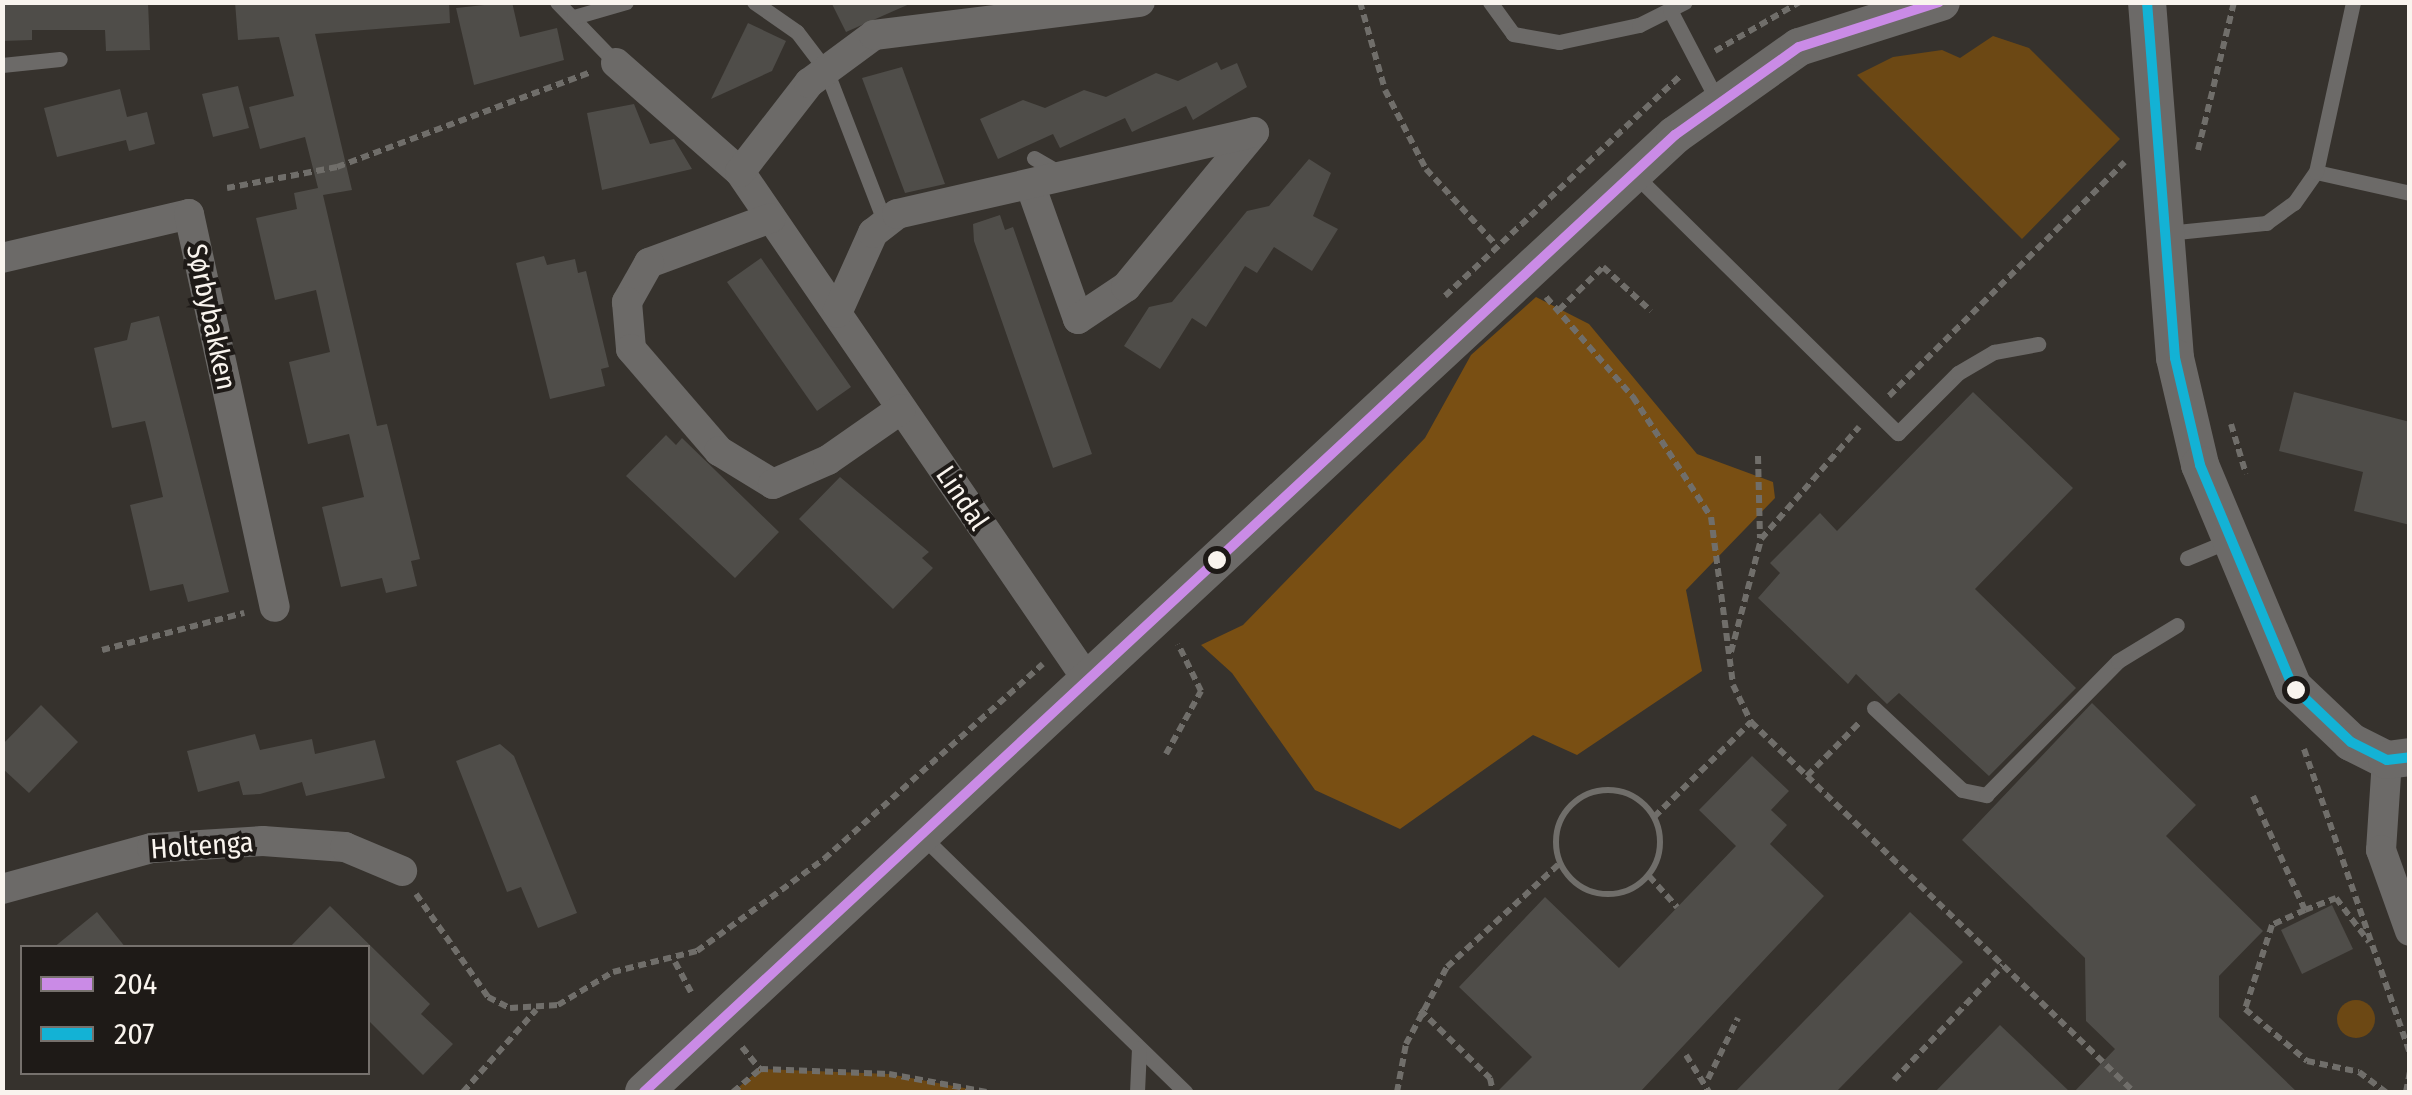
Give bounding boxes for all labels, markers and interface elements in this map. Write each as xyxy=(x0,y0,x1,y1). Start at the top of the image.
street label: Sørbybakken xyxy=(179,241,243,393)
street label: Lindal xyxy=(928,460,996,536)
unlabelled marker xyxy=(1207,550,1227,570)
unlabelled marker xyxy=(2286,680,2306,700)
street label: Holtenga xyxy=(150,826,254,866)
legend xyxy=(20,945,370,1075)
text: 204 xyxy=(114,966,157,1002)
text: 207 xyxy=(114,1016,154,1052)

